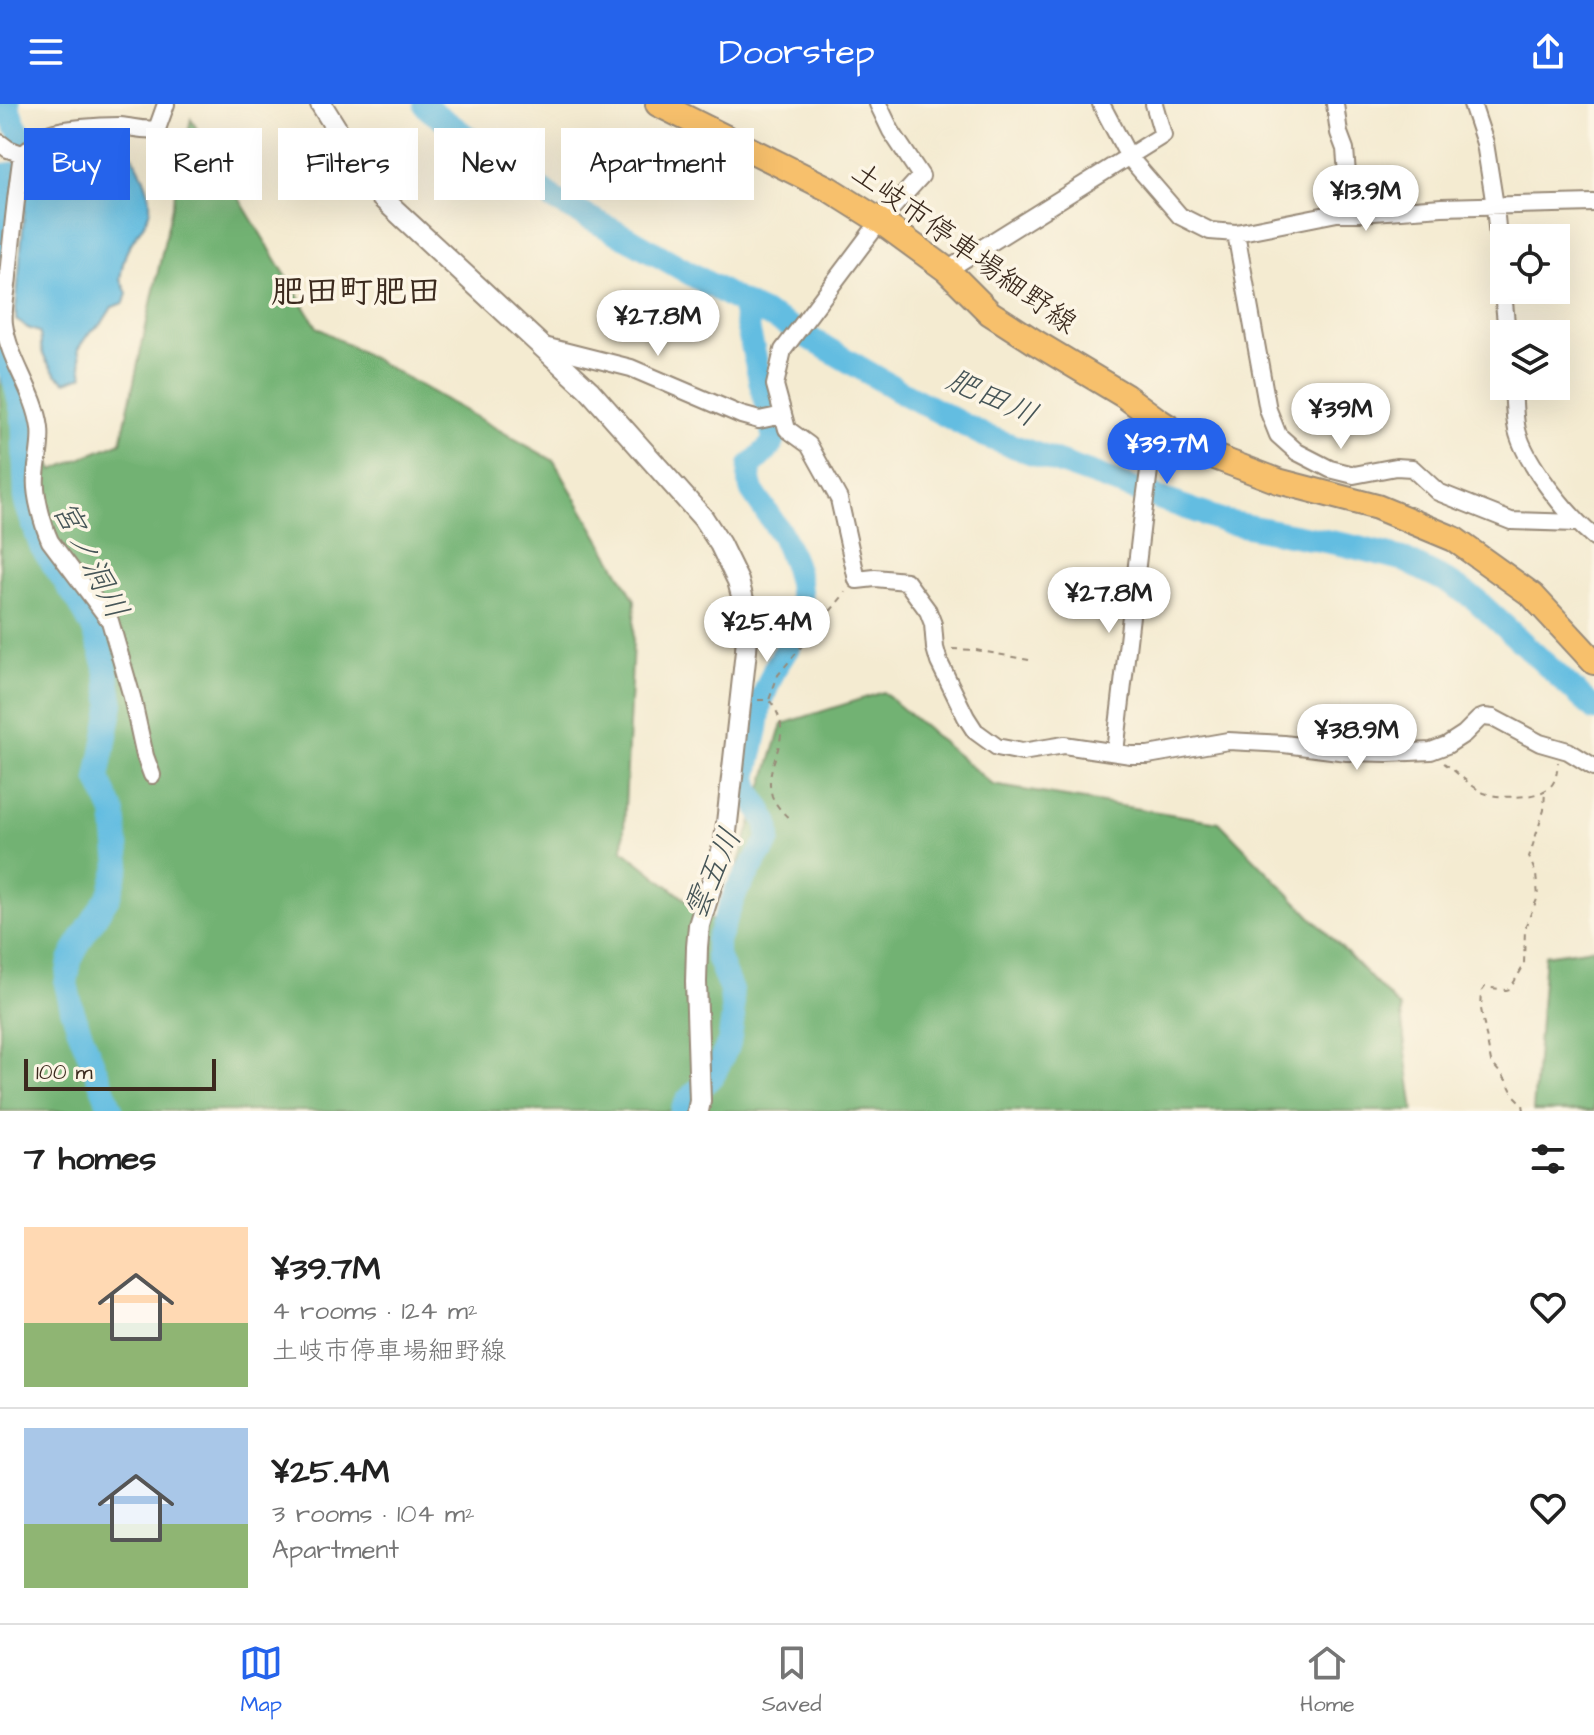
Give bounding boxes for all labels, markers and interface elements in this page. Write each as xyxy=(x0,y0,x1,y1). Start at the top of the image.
text: Doorstep xyxy=(719,27,875,78)
icon: menu xyxy=(24,30,68,74)
icon: share xyxy=(1526,30,1570,74)
chip: Buy xyxy=(24,128,130,200)
chip: Rent xyxy=(146,128,262,200)
chip: Filters xyxy=(278,128,418,200)
chip: New xyxy=(434,128,545,200)
chip: Apartment xyxy=(561,128,754,200)
street label: 土岐市停車場細野線 xyxy=(842,152,1086,344)
pin: ¥13.9M xyxy=(1301,165,1431,233)
text: ¥13.9M xyxy=(1331,173,1401,209)
map controls xyxy=(1490,224,1570,400)
button: locate xyxy=(1490,224,1570,304)
district label: 肥田町肥田 xyxy=(271,268,441,316)
pin: ¥27.8M xyxy=(593,290,723,358)
text: ¥27.8M xyxy=(615,298,701,334)
button: layers xyxy=(1490,320,1570,400)
water label: 肥田川 xyxy=(939,357,1045,439)
pin: ¥39M xyxy=(1294,383,1388,451)
text: ¥39M xyxy=(1309,391,1373,427)
pin: ¥39.7M xyxy=(1102,418,1232,486)
text: ¥39.7M xyxy=(1125,426,1209,462)
water label: 宮ノ洞川 xyxy=(41,493,139,627)
pin: ¥27.8M xyxy=(1044,567,1174,635)
text: ¥27.8M xyxy=(1066,575,1152,611)
pin: ¥25.4M xyxy=(702,596,832,664)
text: ¥25.4M xyxy=(722,604,812,640)
pin: ¥38.9M xyxy=(1292,704,1422,772)
text: ¥38.9M xyxy=(1315,712,1399,748)
water label: 雲五川 xyxy=(673,821,753,927)
scale bar xyxy=(24,1055,216,1091)
text: 100 m xyxy=(36,1057,93,1088)
text: 7 homes xyxy=(24,1135,156,1183)
icon: filters xyxy=(1526,1137,1570,1181)
text: ¥39.7M xyxy=(272,1245,381,1293)
icon: home xyxy=(88,1259,184,1355)
icon: heart xyxy=(1526,1285,1570,1329)
text: 4 rooms · 124 m² xyxy=(272,1293,478,1329)
text: 土岐市停車場細野線 xyxy=(272,1333,506,1369)
text: ¥25.4M xyxy=(272,1448,390,1496)
icon: home xyxy=(88,1460,184,1556)
icon: heart xyxy=(1526,1486,1570,1530)
text: 3 rooms · 104 m² xyxy=(272,1496,475,1532)
text: Apartment xyxy=(272,1532,399,1568)
tab: Map xyxy=(239,1641,283,1720)
tab: Saved xyxy=(762,1641,822,1720)
tab: Home xyxy=(1300,1641,1355,1720)

